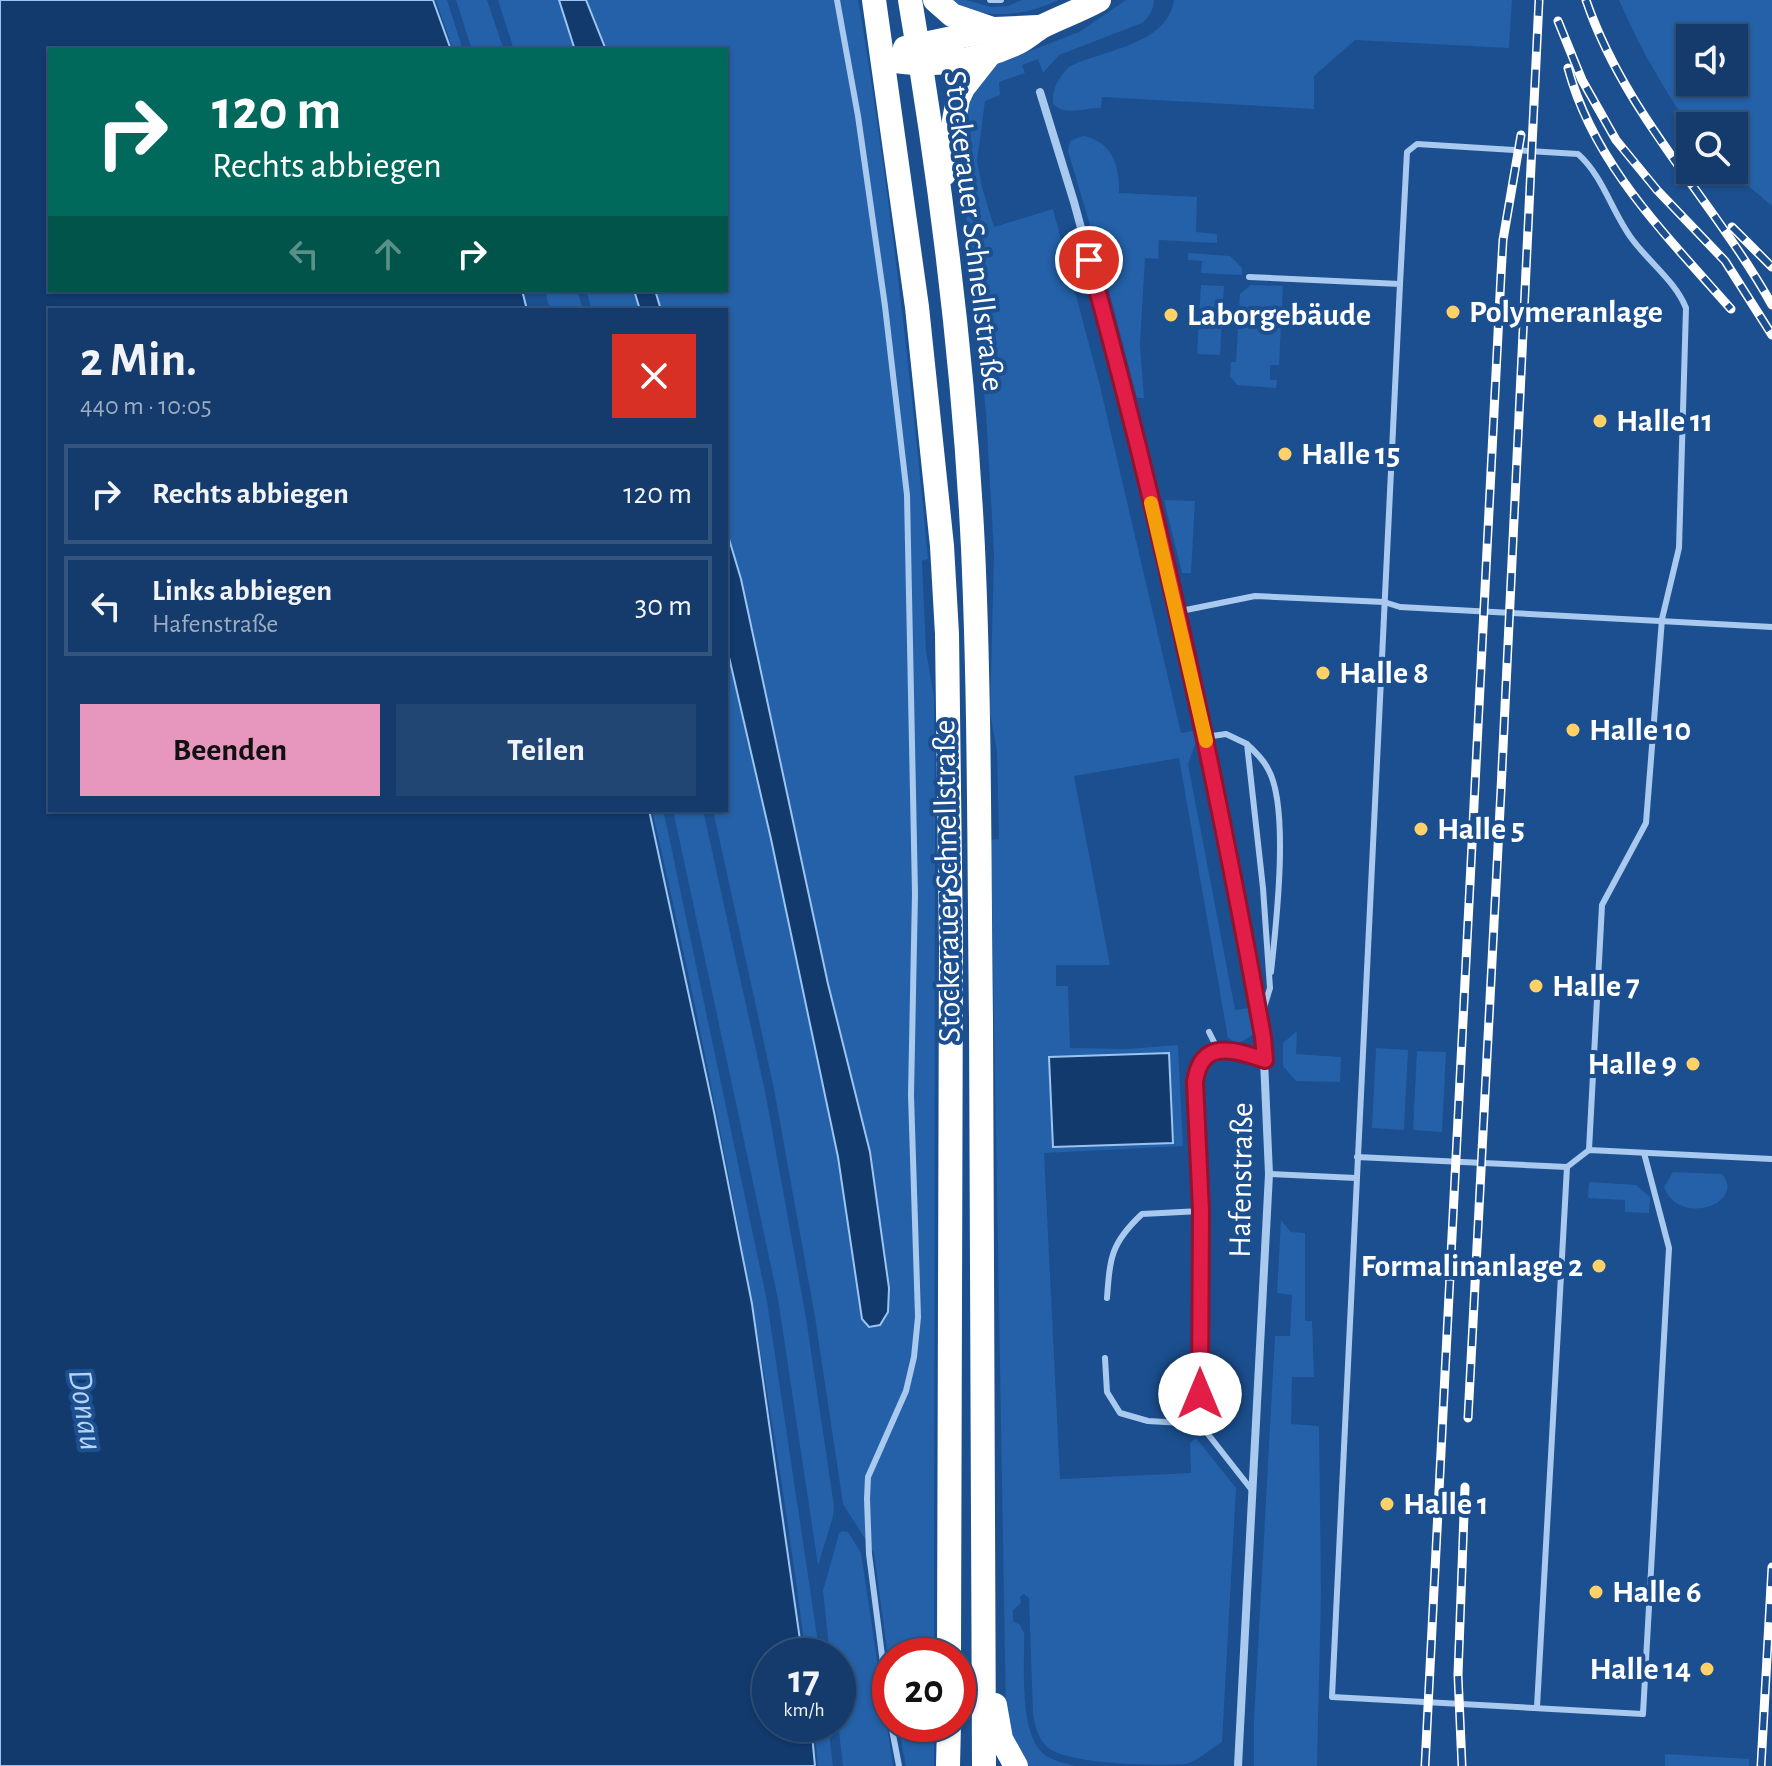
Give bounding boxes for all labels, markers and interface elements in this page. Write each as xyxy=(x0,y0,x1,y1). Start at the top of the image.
map controls xyxy=(1676,24,1748,184)
button: sound xyxy=(1676,24,1748,96)
street label: Stockerauer Schnellstraße xyxy=(938,69,1010,393)
icon: right xyxy=(80,80,184,184)
text: 120 m xyxy=(212,83,341,139)
button: search xyxy=(1676,112,1748,184)
text: Rechts abbiegen xyxy=(212,148,442,184)
pin xyxy=(1055,226,1123,294)
icon: left xyxy=(282,232,326,276)
icon: ahead xyxy=(366,232,410,276)
icon: right xyxy=(450,232,494,276)
icon: arrive xyxy=(1067,238,1111,282)
place label: Polymeranlage xyxy=(1469,296,1663,328)
place label: Laborgebäude xyxy=(1187,299,1371,331)
marker: Polymeranlage xyxy=(1444,303,1462,321)
marker: Laborgebäude xyxy=(1162,306,1180,324)
button: close xyxy=(612,334,696,418)
text: 2 Min. xyxy=(80,337,197,385)
text: 440 m · 10:05 xyxy=(80,393,212,419)
place label: Halle 11 xyxy=(1616,405,1713,437)
marker: Halle 11 xyxy=(1591,412,1609,430)
place label: Halle 15 xyxy=(1301,438,1400,470)
marker: Halle 15 xyxy=(1276,445,1294,463)
icon: right xyxy=(84,472,128,516)
text: Rechts abbiegen xyxy=(152,479,349,509)
text: 120 m xyxy=(623,479,692,509)
text: Links abbiegen xyxy=(152,576,332,606)
icon: left xyxy=(84,584,128,628)
text: 30 m xyxy=(635,591,692,621)
text: Hafenstraße xyxy=(152,611,278,637)
place label: Halle 8 xyxy=(1339,657,1429,689)
marker: Halle 8 xyxy=(1314,664,1332,682)
button: Beenden xyxy=(80,704,380,796)
button: Teilen xyxy=(396,704,696,796)
place label: Halle 10 xyxy=(1589,714,1691,746)
street label: Stockerauer Schnellstraße xyxy=(928,719,966,1043)
marker: Halle 10 xyxy=(1564,721,1582,739)
place label: Halle 5 xyxy=(1437,813,1525,845)
marker: Halle 5 xyxy=(1412,820,1430,838)
place label: Halle 7 xyxy=(1552,970,1640,1002)
marker: Halle 7 xyxy=(1527,977,1545,995)
place label: Halle 9 xyxy=(1588,1048,1677,1080)
marker: Halle 9 xyxy=(1684,1055,1702,1073)
street label: Hafenstraße xyxy=(1224,1102,1258,1258)
place label: Formalinanlage 2 xyxy=(1361,1250,1583,1282)
marker: Formalinanlage 2 xyxy=(1590,1257,1608,1275)
position arrow xyxy=(1158,1352,1242,1436)
water label: Donau xyxy=(62,1367,108,1453)
place label: Halle 1 xyxy=(1403,1488,1488,1520)
marker: Halle 1 xyxy=(1378,1495,1396,1513)
place label: Halle 6 xyxy=(1612,1576,1701,1608)
marker: Halle 6 xyxy=(1587,1583,1605,1601)
speed limit sign: 20 xyxy=(872,1638,976,1742)
place label: Halle 14 xyxy=(1589,1653,1691,1685)
text: 17 xyxy=(788,1660,820,1700)
marker: Halle 14 xyxy=(1698,1660,1716,1678)
text: km/h xyxy=(783,1700,825,1720)

